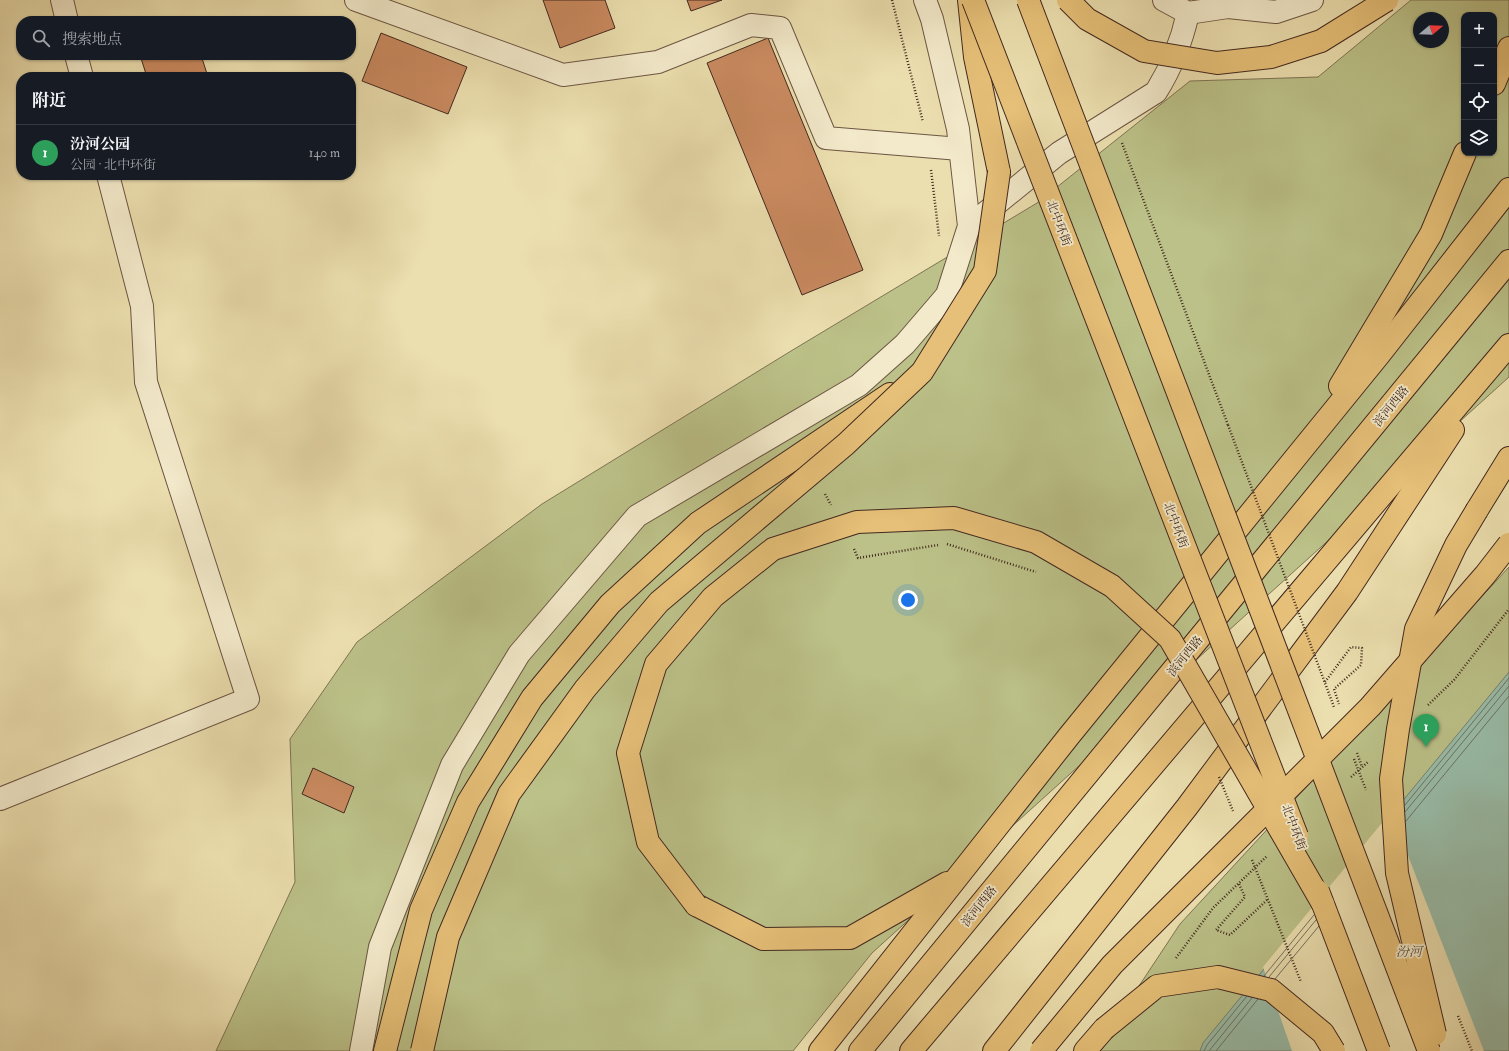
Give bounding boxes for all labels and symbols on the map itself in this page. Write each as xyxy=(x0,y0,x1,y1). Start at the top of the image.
north arrow xyxy=(1413,12,1449,48)
street label: 北中环街 xyxy=(1043,198,1074,249)
street label: 滨河西路 xyxy=(1370,383,1412,430)
street label: 北中环街 xyxy=(1160,500,1191,551)
your location xyxy=(898,590,918,610)
street label: 滨河西路 xyxy=(1164,633,1206,680)
pin: 1 xyxy=(1413,714,1439,747)
street label: 北中环街 xyxy=(1278,802,1309,853)
street label: 滨河西路 xyxy=(958,883,1000,930)
water label: 汾河 xyxy=(1396,944,1424,960)

